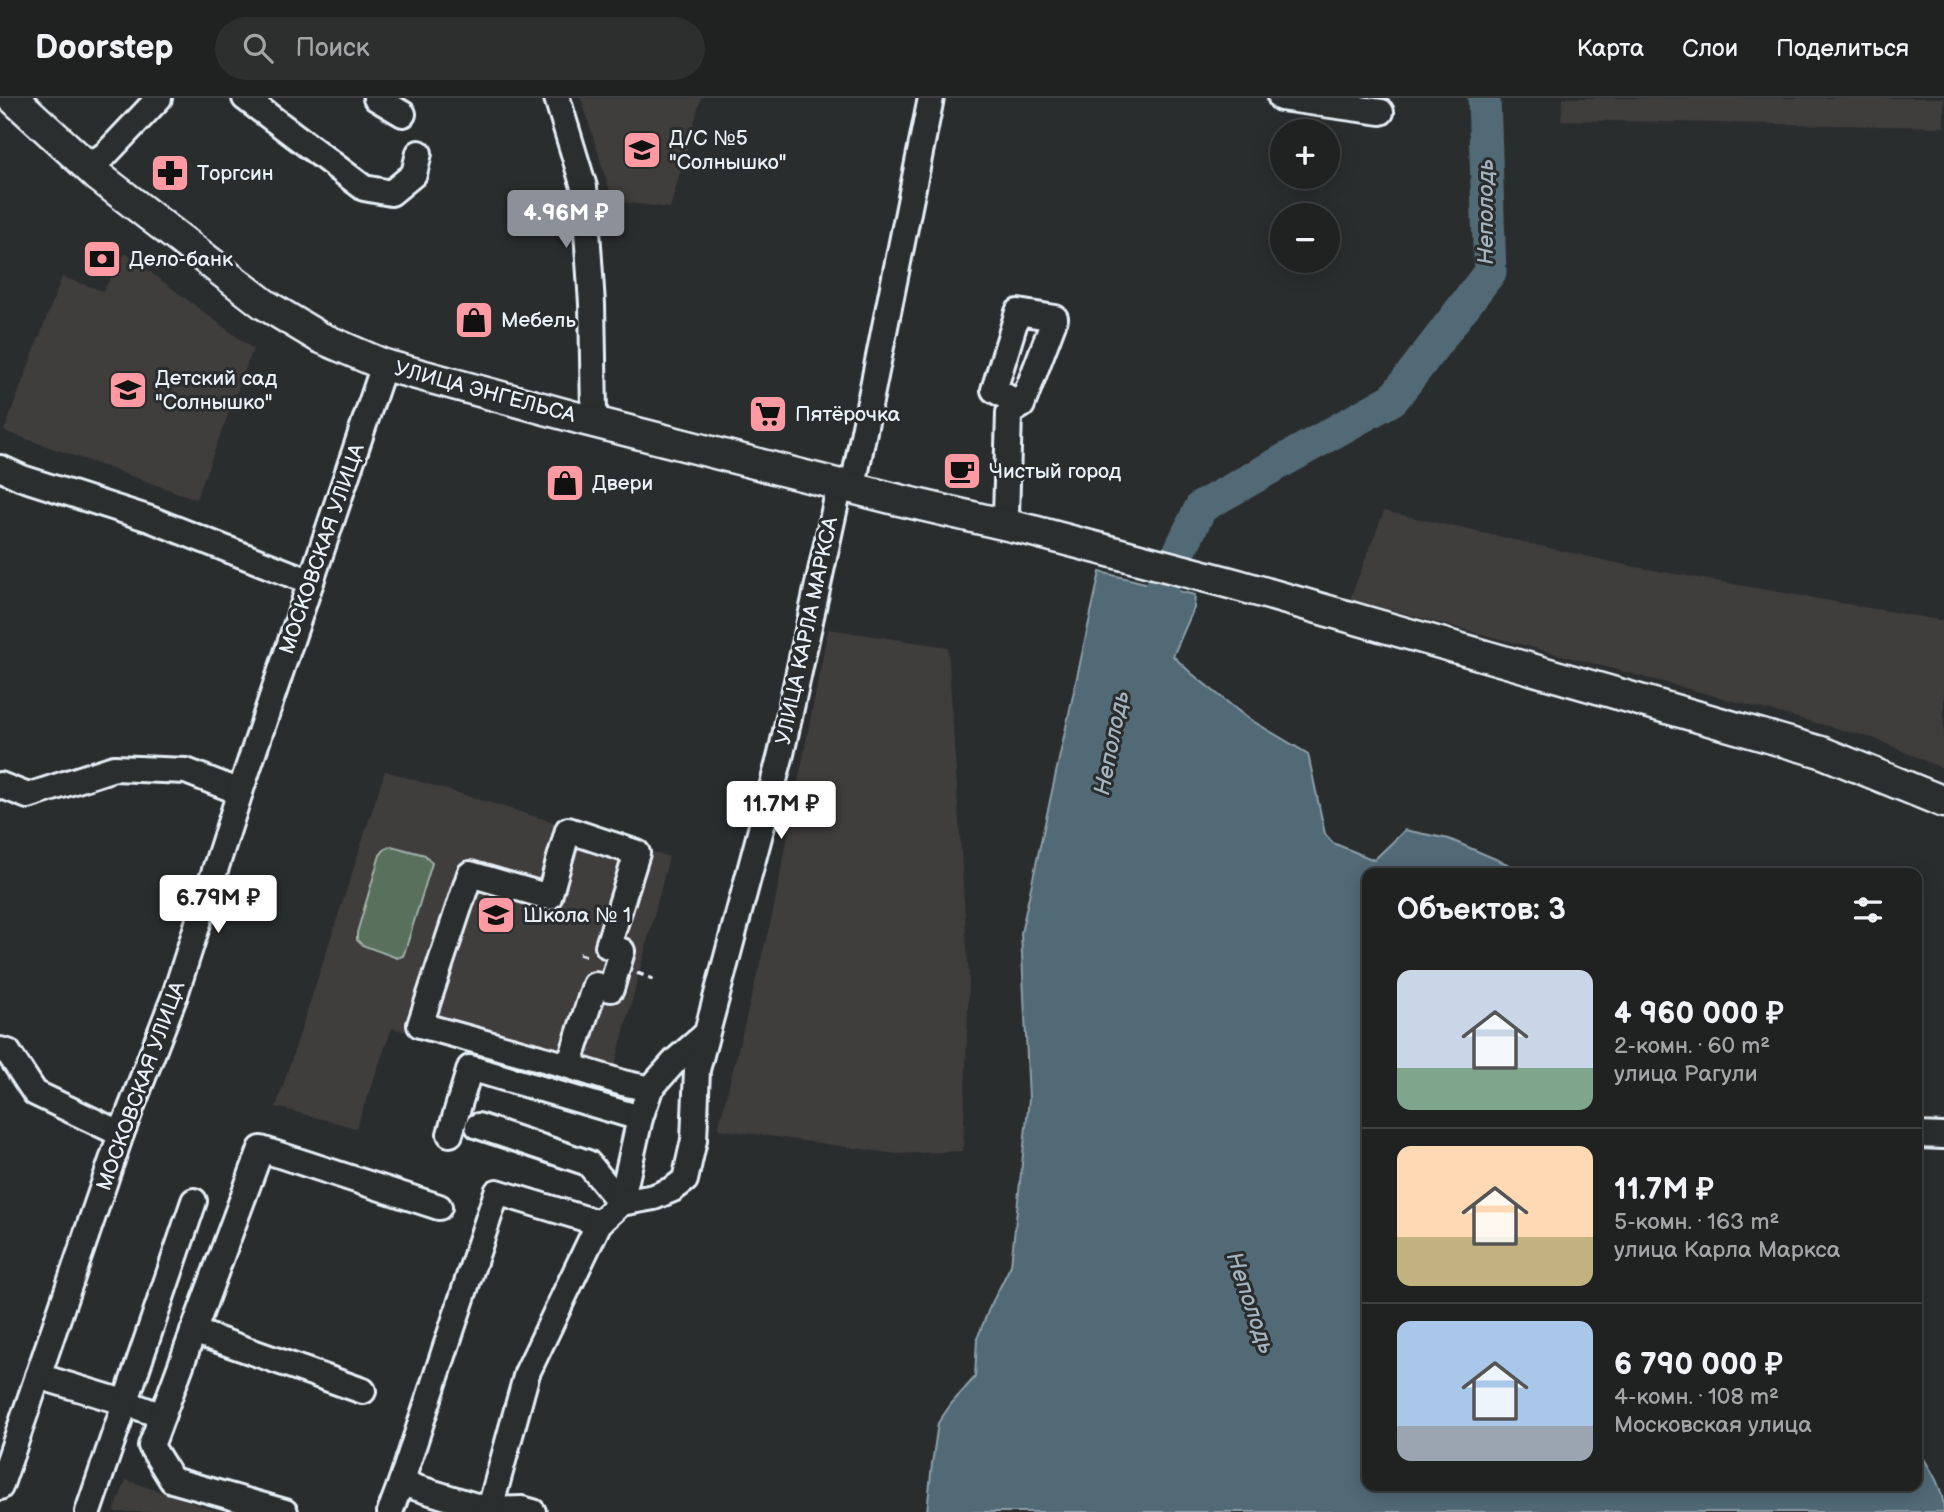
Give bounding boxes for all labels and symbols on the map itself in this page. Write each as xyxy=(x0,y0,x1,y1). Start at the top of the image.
place label: Д/С №5 "Солнышко" xyxy=(669,126,787,175)
school or university icon: Д/С №5 "Солнышко" xyxy=(621,129,663,171)
pharmacy icon: Торгсин xyxy=(149,152,191,194)
water label: Неполодь xyxy=(1472,159,1500,265)
place label: Торгсин xyxy=(197,161,274,186)
pin: 4.96M ₽ xyxy=(501,190,631,250)
bank icon: Дело-банк xyxy=(81,238,123,280)
place label: Дело-банк xyxy=(129,247,233,272)
shop icon: Мебель xyxy=(453,299,495,341)
place label: Мебель xyxy=(501,308,576,333)
street label: УЛИЦА ЭНГЕЛЬСА xyxy=(392,356,578,428)
place label: Детский сад "Солнышко" xyxy=(155,366,277,415)
school or university icon: Детский сад "Солнышко" xyxy=(107,369,149,411)
supermarket icon: Пятёрочка xyxy=(747,393,789,435)
place label: Пятёрочка xyxy=(795,402,901,427)
street label: МОСКОВСКАЯ УЛИЦА xyxy=(274,440,370,657)
cafe icon: Чистый город xyxy=(941,450,983,492)
place label: Чистый город xyxy=(989,459,1121,484)
shop icon: Двери xyxy=(544,462,586,504)
place label: Двери xyxy=(592,471,653,496)
street label: УЛИЦА КАРЛА МАРКСА xyxy=(771,515,843,747)
water label: Неполодь xyxy=(1088,688,1136,798)
pin: 11.7M ₽ xyxy=(716,782,846,841)
pin: 6.79M ₽ xyxy=(153,876,283,935)
school or university icon: Школа № 1 xyxy=(475,894,517,936)
place label: Школа № 1 xyxy=(523,903,631,928)
street label: МОСКОВСКАЯ УЛИЦА xyxy=(92,978,191,1194)
water label: Неполодь xyxy=(1220,1248,1280,1358)

